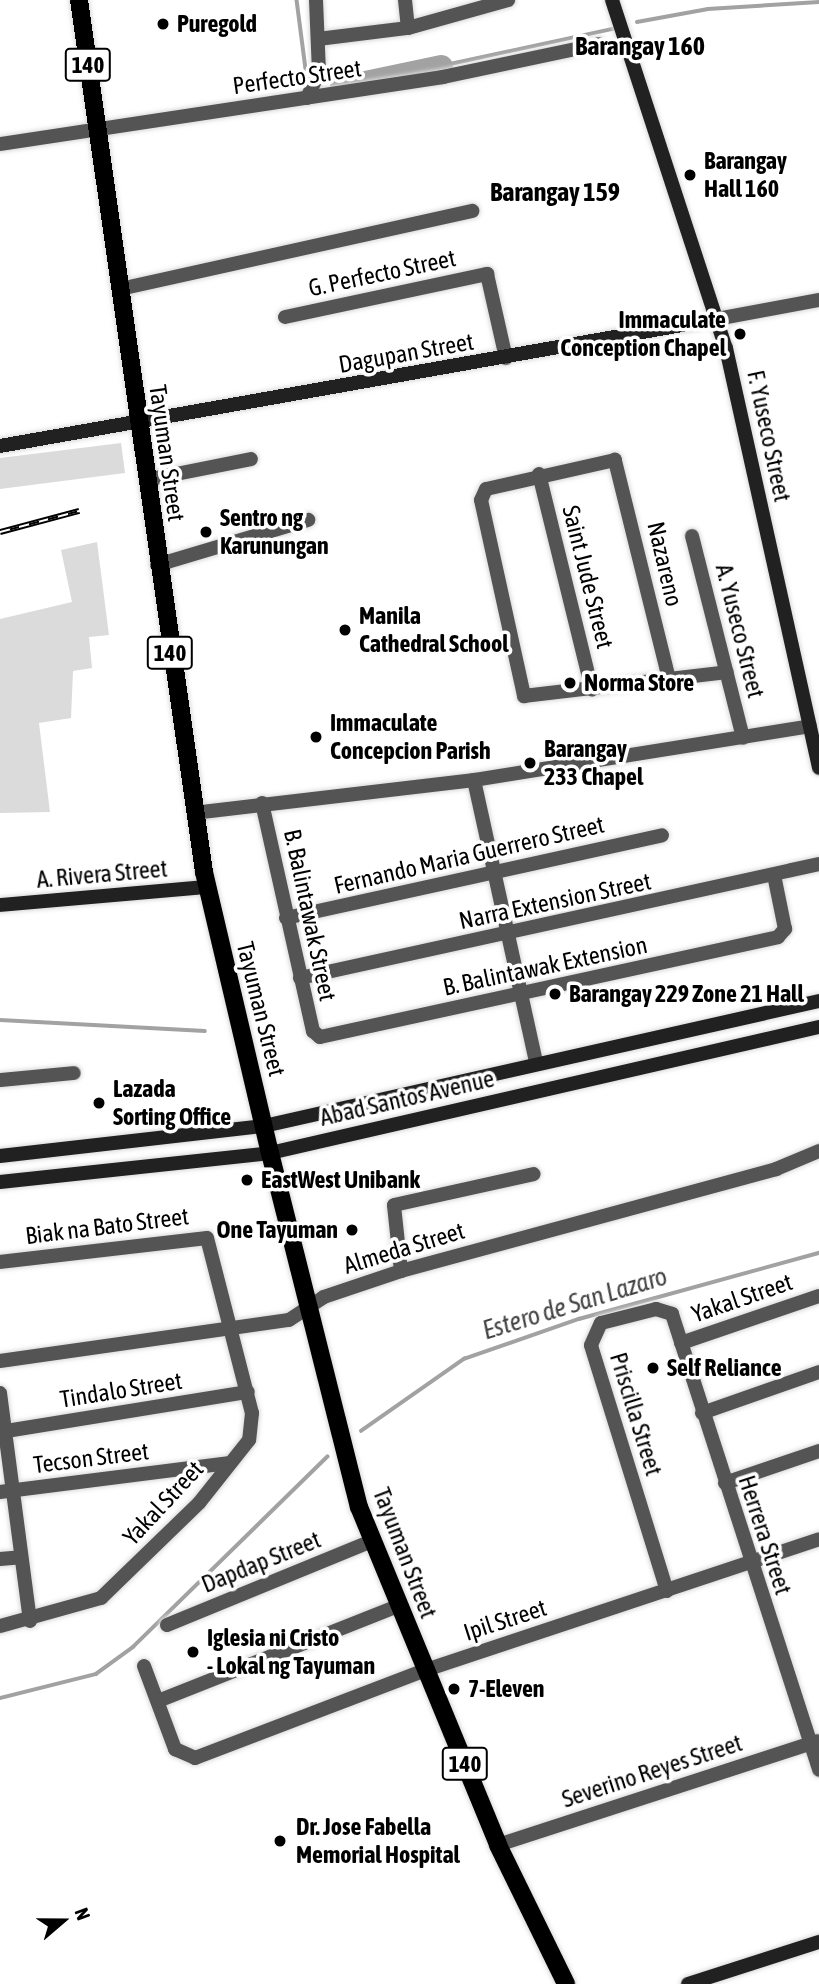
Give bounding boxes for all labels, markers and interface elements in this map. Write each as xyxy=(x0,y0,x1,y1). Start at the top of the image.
place label: Puregold xyxy=(177,10,257,38)
marker: Puregold xyxy=(155,16,171,32)
district label: Barangay 160 xyxy=(575,31,705,63)
road number: 140 xyxy=(64,46,112,85)
street label: Perfecto Street xyxy=(231,54,363,100)
place label: Barangay Hall 160 xyxy=(704,147,787,203)
marker: Barangay Hall 160 xyxy=(682,167,698,183)
district label: Barangay 159 xyxy=(490,177,620,209)
street label: G. Perfecto Street xyxy=(306,243,458,303)
place label: Immaculate Conception Chapel xyxy=(560,306,726,362)
marker: Immaculate Conception Chapel xyxy=(732,326,748,342)
street label: Dagupan Street xyxy=(336,327,476,379)
street label: F. Yuseco Street xyxy=(741,368,797,504)
street label: Tayuman Street xyxy=(143,383,191,523)
street label: Saint Jude Street xyxy=(556,503,620,651)
place label: Sentro ng Karunungan xyxy=(220,504,329,560)
street label: Nazareno xyxy=(641,519,689,609)
marker: Sentro ng Karunungan xyxy=(198,524,214,540)
street label: A. Yuseco Street xyxy=(709,561,771,701)
place label: Manila Cathedral School xyxy=(359,602,509,658)
marker: Manila Cathedral School xyxy=(337,622,353,638)
road number: 140 xyxy=(146,634,194,673)
place label: Norma Store xyxy=(584,669,694,697)
marker: Norma Store xyxy=(562,675,578,691)
place label: Immaculate Concepcion Parish xyxy=(330,709,491,765)
marker: Immaculate Concepcion Parish xyxy=(308,729,324,745)
place label: Barangay 233 Chapel xyxy=(544,735,643,791)
marker: Barangay 233 Chapel xyxy=(522,755,538,771)
street label: Fernando Maria Guerrero Street xyxy=(331,810,607,900)
street label: B. Balintawak Street xyxy=(278,827,342,1003)
street label: A. Rivera Street xyxy=(35,854,169,894)
street label: Narra Extension Street xyxy=(456,867,654,935)
street label: B. Balintawak Extension xyxy=(440,930,650,1002)
street label: Tayuman Street xyxy=(230,939,292,1079)
place label: Barangay 229 Zone 21 Hall xyxy=(569,980,804,1008)
marker: Barangay 229 Zone 21 Hall xyxy=(547,986,563,1002)
street label: Abad Santos Avenue xyxy=(317,1064,497,1132)
place label: Lazada Sorting Office xyxy=(113,1075,231,1131)
marker: Lazada Sorting Office xyxy=(91,1095,107,1111)
place label: EastWest Unibank xyxy=(261,1166,420,1194)
marker: EastWest Unibank xyxy=(239,1172,255,1188)
street label: Biak na Bato Street xyxy=(24,1202,190,1250)
place label: One Tayuman xyxy=(217,1216,338,1244)
street label: Almeda Street xyxy=(340,1216,468,1280)
marker: One Tayuman xyxy=(344,1222,360,1238)
water label: Estero de San Lazaro xyxy=(479,1261,671,1347)
street label: Yakal Street xyxy=(688,1267,796,1329)
street label: Priscilla Street xyxy=(604,1349,668,1479)
place label: Self Reliance xyxy=(667,1354,782,1382)
marker: Self Reliance xyxy=(645,1360,661,1376)
street label: Tindalo Street xyxy=(58,1366,184,1414)
street label: Tecson Street xyxy=(32,1437,150,1479)
street label: Yakal Street xyxy=(117,1455,209,1551)
street label: Herrera Street xyxy=(732,1472,798,1598)
street label: Tayuman Street xyxy=(367,1484,443,1622)
street label: Dapdap Street xyxy=(197,1525,325,1599)
street label: Ipil Street xyxy=(460,1593,550,1647)
place label: Iglesia ni Cristo - Lokal ng Tayuman xyxy=(207,1624,375,1680)
marker: Iglesia ni Cristo - Lokal ng Tayuman xyxy=(185,1644,201,1660)
place label: 7-Eleven xyxy=(468,1675,544,1703)
marker: 7-Eleven xyxy=(446,1681,462,1697)
street label: Severino Reyes Street xyxy=(558,1728,746,1814)
road number: 140 xyxy=(440,1744,490,1784)
place label: Dr. Jose Fabella Memorial Hospital xyxy=(296,1813,460,1869)
marker: Dr. Jose Fabella Memorial Hospital xyxy=(270,1831,290,1851)
north arrow xyxy=(28,1886,98,1956)
text: N xyxy=(70,1905,95,1923)

